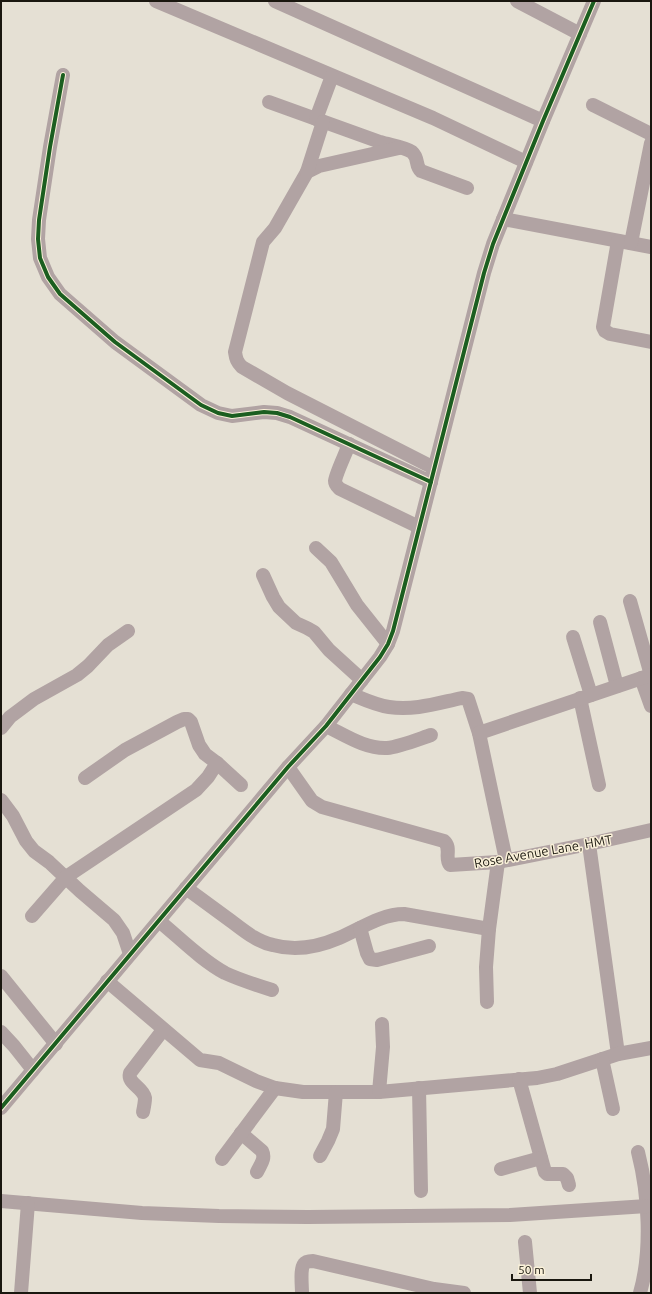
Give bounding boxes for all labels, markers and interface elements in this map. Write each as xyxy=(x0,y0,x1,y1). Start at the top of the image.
street label: Rose Avenue Lane, HMT xyxy=(473,832,613,871)
scale bar xyxy=(512,1256,591,1282)
text: 50 m xyxy=(518,1263,545,1276)

